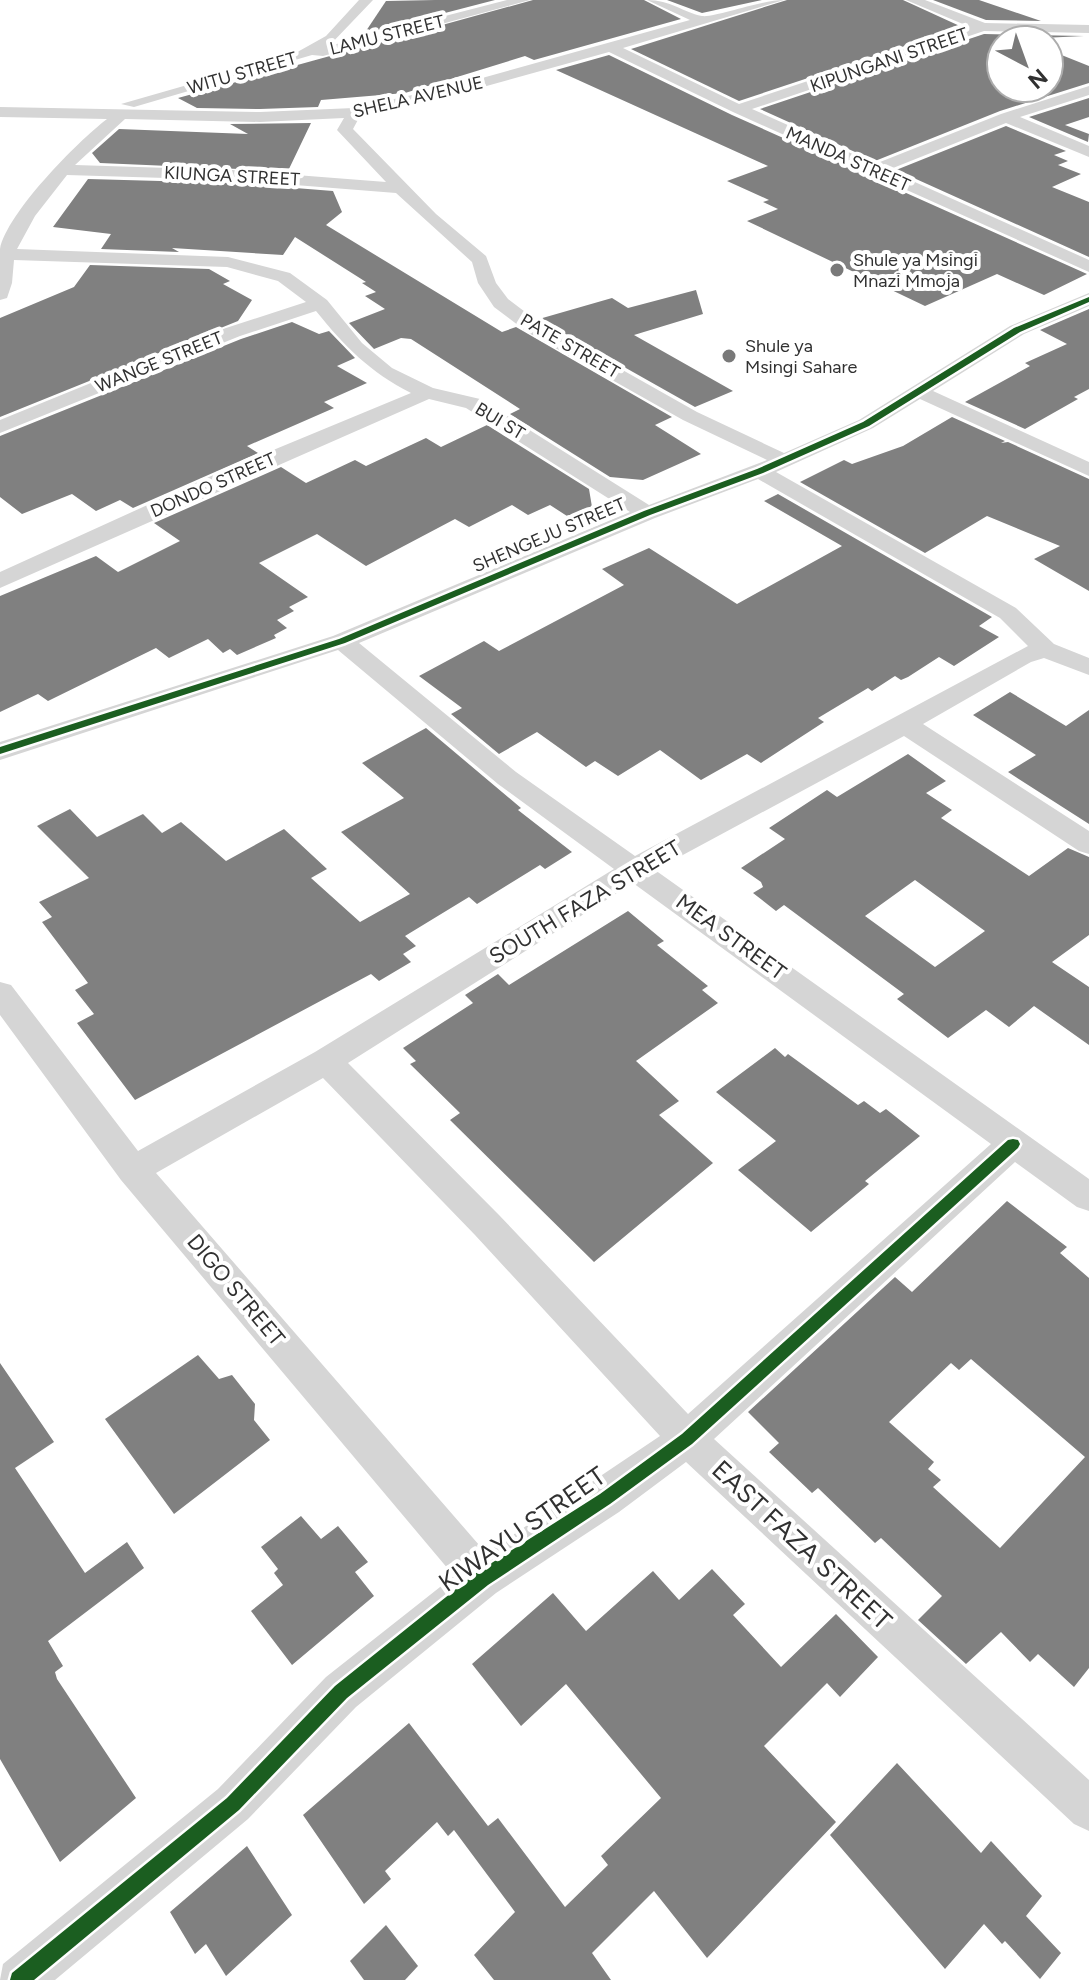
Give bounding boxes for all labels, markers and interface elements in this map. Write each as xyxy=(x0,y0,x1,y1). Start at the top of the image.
street label: LAMU STREET xyxy=(327,10,447,60)
street label: KIPUNGANI STREET xyxy=(807,23,971,97)
north arrow xyxy=(985,24,1065,104)
street label: WITU STREET xyxy=(185,47,299,99)
text: N xyxy=(1023,63,1053,94)
street label: SHELA AVENUE xyxy=(351,71,485,123)
street label: MANDA STREET xyxy=(782,122,914,196)
street label: KIUNGA STREET xyxy=(163,161,301,191)
place label: Shule ya Msingi Mnazi Mmoja xyxy=(853,249,978,292)
marker: Shule ya Msingi Mnazi Mmoja xyxy=(828,261,846,279)
street label: PATE STREET xyxy=(516,309,624,383)
street label: WANGE STREET xyxy=(92,326,226,398)
place label: Shule ya Msingi Sahare xyxy=(745,335,858,378)
marker: Shule ya Msingi Sahare xyxy=(720,347,738,365)
street label: BUI ST xyxy=(471,398,529,444)
street label: DONDO STREET xyxy=(147,448,279,522)
street label: SHENGEJU STREET xyxy=(469,493,629,577)
street label: SOUTH FAZA STREET xyxy=(484,834,686,970)
street label: MEA STREET xyxy=(671,888,791,986)
street label: DIGO STREET xyxy=(181,1228,291,1352)
street label: EAST FAZA STREET xyxy=(706,1454,899,1637)
street label: KIWAYU STREET xyxy=(432,1459,612,1598)

